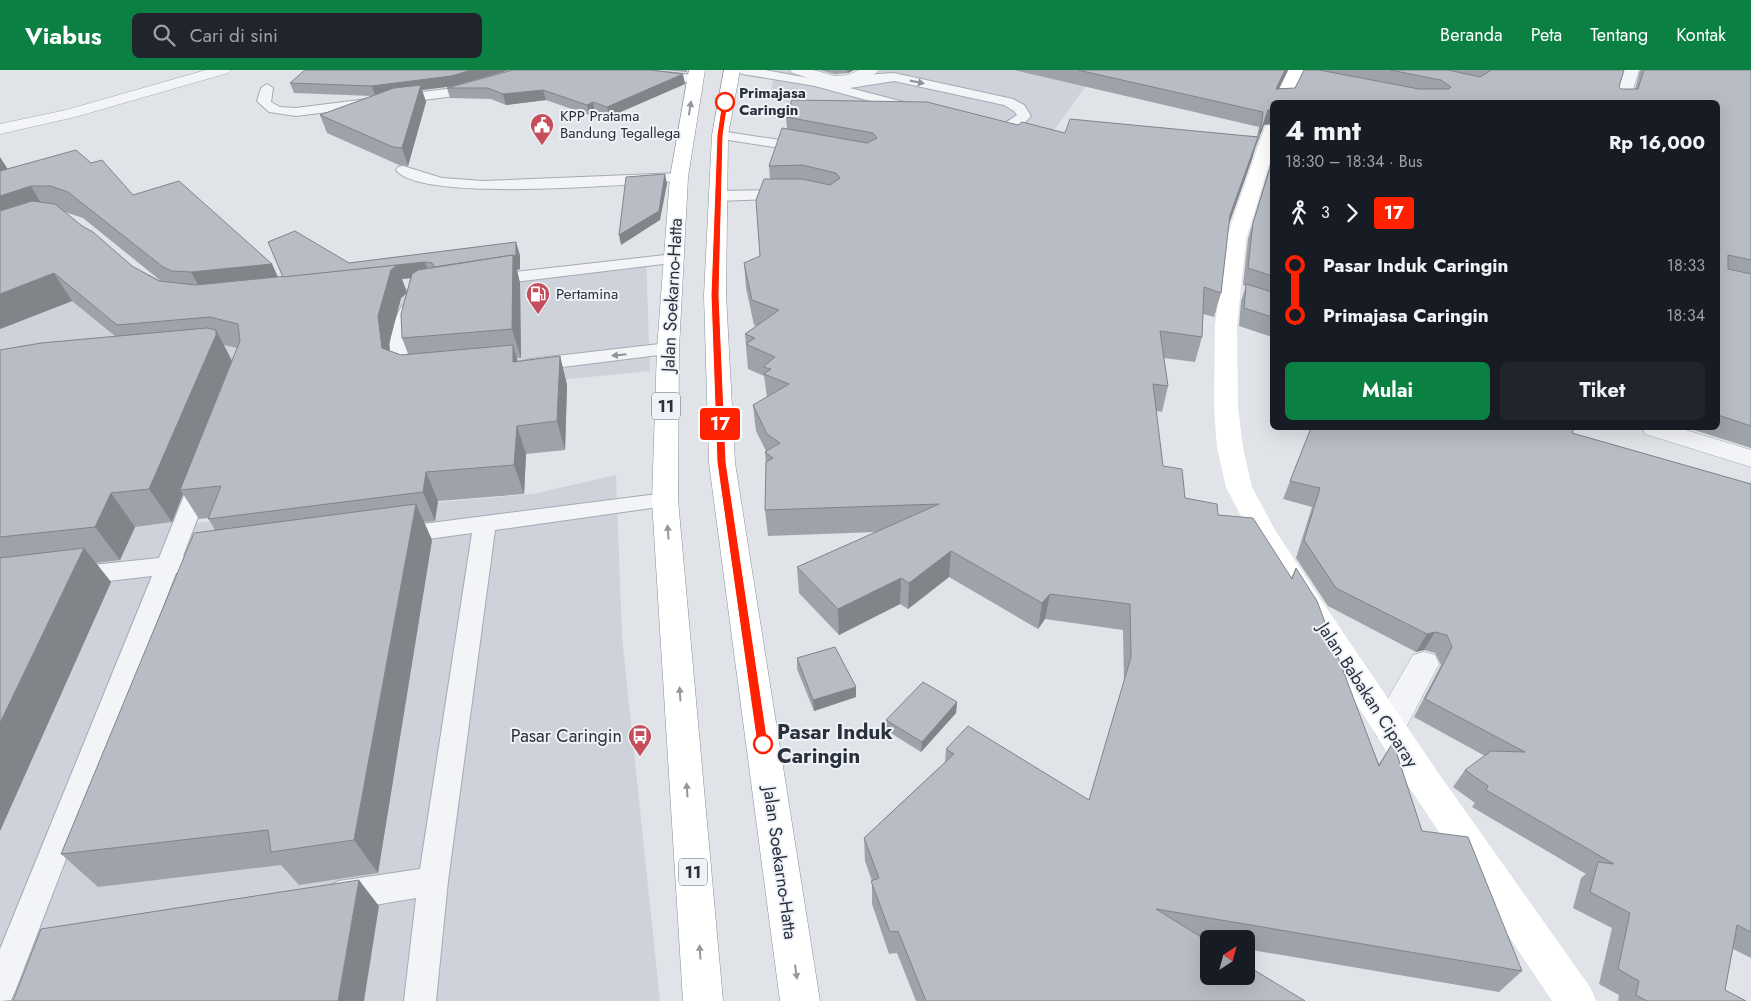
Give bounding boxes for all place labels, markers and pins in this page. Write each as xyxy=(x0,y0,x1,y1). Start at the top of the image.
place label: Primajasa Caringin xyxy=(739,82,806,121)
marker: Primajasa Caringin xyxy=(715,92,735,112)
place label: KPP Pratama Bandung Tegallega xyxy=(560,105,680,144)
public building icon: KPP Pratama Bandung Tegallega xyxy=(529,112,555,146)
fuel station icon: Pertamina xyxy=(525,281,551,315)
place label: Pertamina xyxy=(556,283,618,305)
place label: Pasar Induk Caringin xyxy=(777,717,893,771)
place label: Pasar Caringin xyxy=(511,723,622,749)
bus stop icon: Pasar Caringin xyxy=(627,723,653,757)
marker: Pasar Induk Caringin xyxy=(753,734,773,754)

